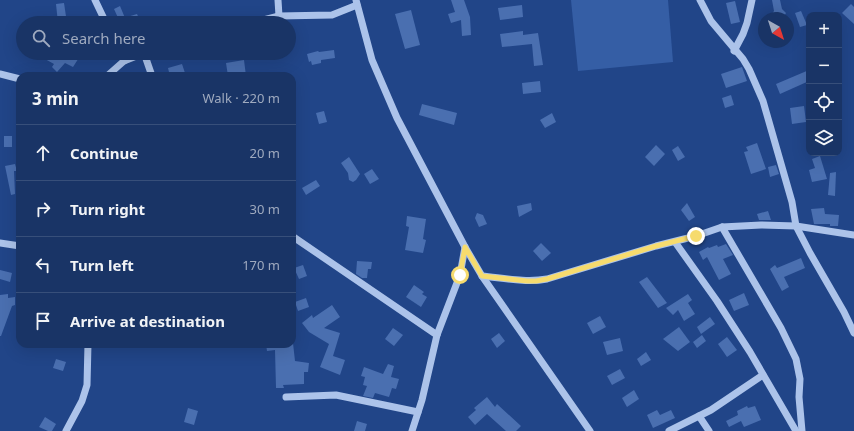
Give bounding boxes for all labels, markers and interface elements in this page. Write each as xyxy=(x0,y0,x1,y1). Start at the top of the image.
north arrow xyxy=(758,12,794,48)
map controls xyxy=(806,12,842,156)
button: + xyxy=(806,12,842,48)
search box xyxy=(16,16,296,60)
icon: search xyxy=(30,27,52,49)
text: Search here xyxy=(62,28,145,48)
button: − xyxy=(806,48,842,84)
button: locate xyxy=(806,84,842,120)
text: 3 min xyxy=(32,87,79,110)
text: Walk · 220 m xyxy=(202,89,280,107)
button: layers xyxy=(806,120,842,156)
icon: ahead xyxy=(32,142,54,164)
text: Continue xyxy=(70,143,138,163)
text: 20 m xyxy=(250,144,280,162)
icon: right xyxy=(32,198,54,220)
text: Turn right xyxy=(70,199,145,219)
text: 30 m xyxy=(250,200,280,218)
route end xyxy=(687,227,705,245)
icon: left xyxy=(32,254,54,276)
text: Turn left xyxy=(70,255,134,275)
text: 170 m xyxy=(242,256,280,274)
route start xyxy=(451,266,469,284)
icon: arrive xyxy=(32,310,54,332)
text: Arrive at destination xyxy=(70,311,225,331)

